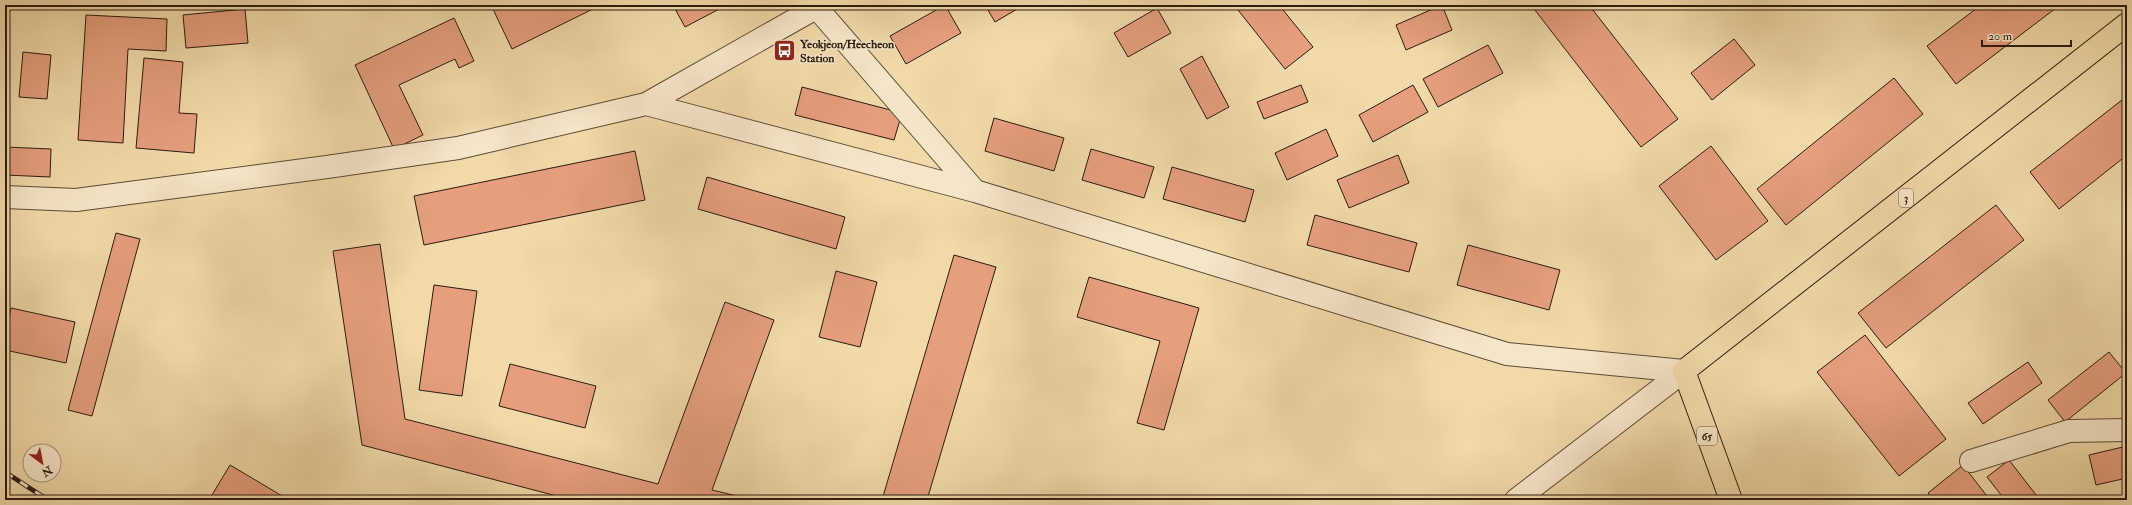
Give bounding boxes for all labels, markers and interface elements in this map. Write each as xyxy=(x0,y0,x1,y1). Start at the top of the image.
scale bar xyxy=(1982,22,2071,48)
text: 20 m xyxy=(1988,29,2013,44)
place label: Yeokjeon/Heecheon Station xyxy=(799,37,895,66)
bus stop icon: Yeokjeon/Heecheon Station xyxy=(772,38,798,64)
road number: 3 xyxy=(1899,189,1913,207)
road number: 65 xyxy=(1697,427,1717,445)
north arrow xyxy=(22,443,62,483)
text: N xyxy=(38,462,56,480)

